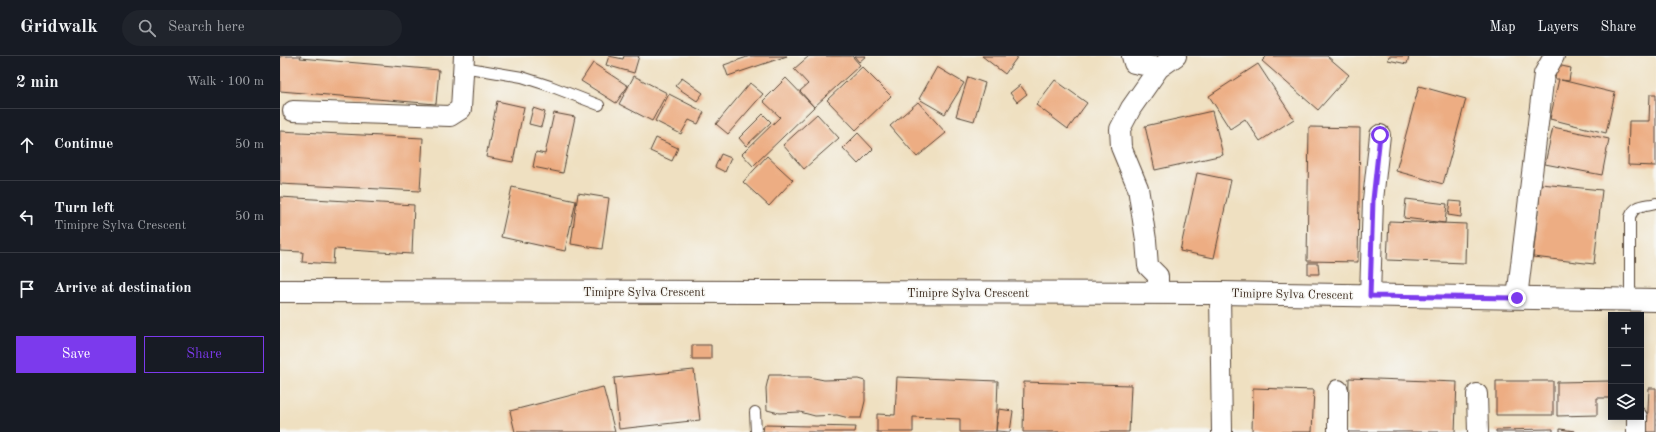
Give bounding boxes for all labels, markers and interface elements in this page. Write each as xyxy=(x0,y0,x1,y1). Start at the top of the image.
search box xyxy=(122,10,402,46)
icon: search xyxy=(136,17,158,39)
text: Gridwalk xyxy=(20,18,98,37)
text: Search here xyxy=(168,20,245,35)
text: Map xyxy=(1490,20,1516,34)
text: Layers xyxy=(1538,20,1579,34)
text: Share xyxy=(1601,20,1636,34)
text: 2 min xyxy=(16,74,59,91)
text: Walk · 100 m xyxy=(187,75,264,88)
route start xyxy=(1371,126,1389,144)
icon: ahead xyxy=(16,134,38,156)
text: Continue xyxy=(54,137,113,152)
text: 50 m xyxy=(235,138,264,151)
text: Turn left xyxy=(54,201,114,216)
icon: left xyxy=(16,206,38,228)
text: 50 m xyxy=(235,210,264,223)
text: Timipre Sylva Crescent xyxy=(54,219,186,232)
icon: arrive xyxy=(16,278,38,300)
text: Arrive at destination xyxy=(54,281,192,296)
street label: Timipre Sylva Crescent xyxy=(583,287,705,299)
street label: Timipre Sylva Crescent xyxy=(907,288,1029,300)
street label: Timipre Sylva Crescent xyxy=(1231,288,1353,302)
route end xyxy=(1508,289,1526,307)
map controls xyxy=(1608,312,1644,420)
button: + xyxy=(1608,312,1644,348)
button: Save xyxy=(16,336,136,373)
button: Share xyxy=(144,336,264,373)
button: − xyxy=(1608,348,1644,384)
button: layers xyxy=(1608,384,1644,420)

